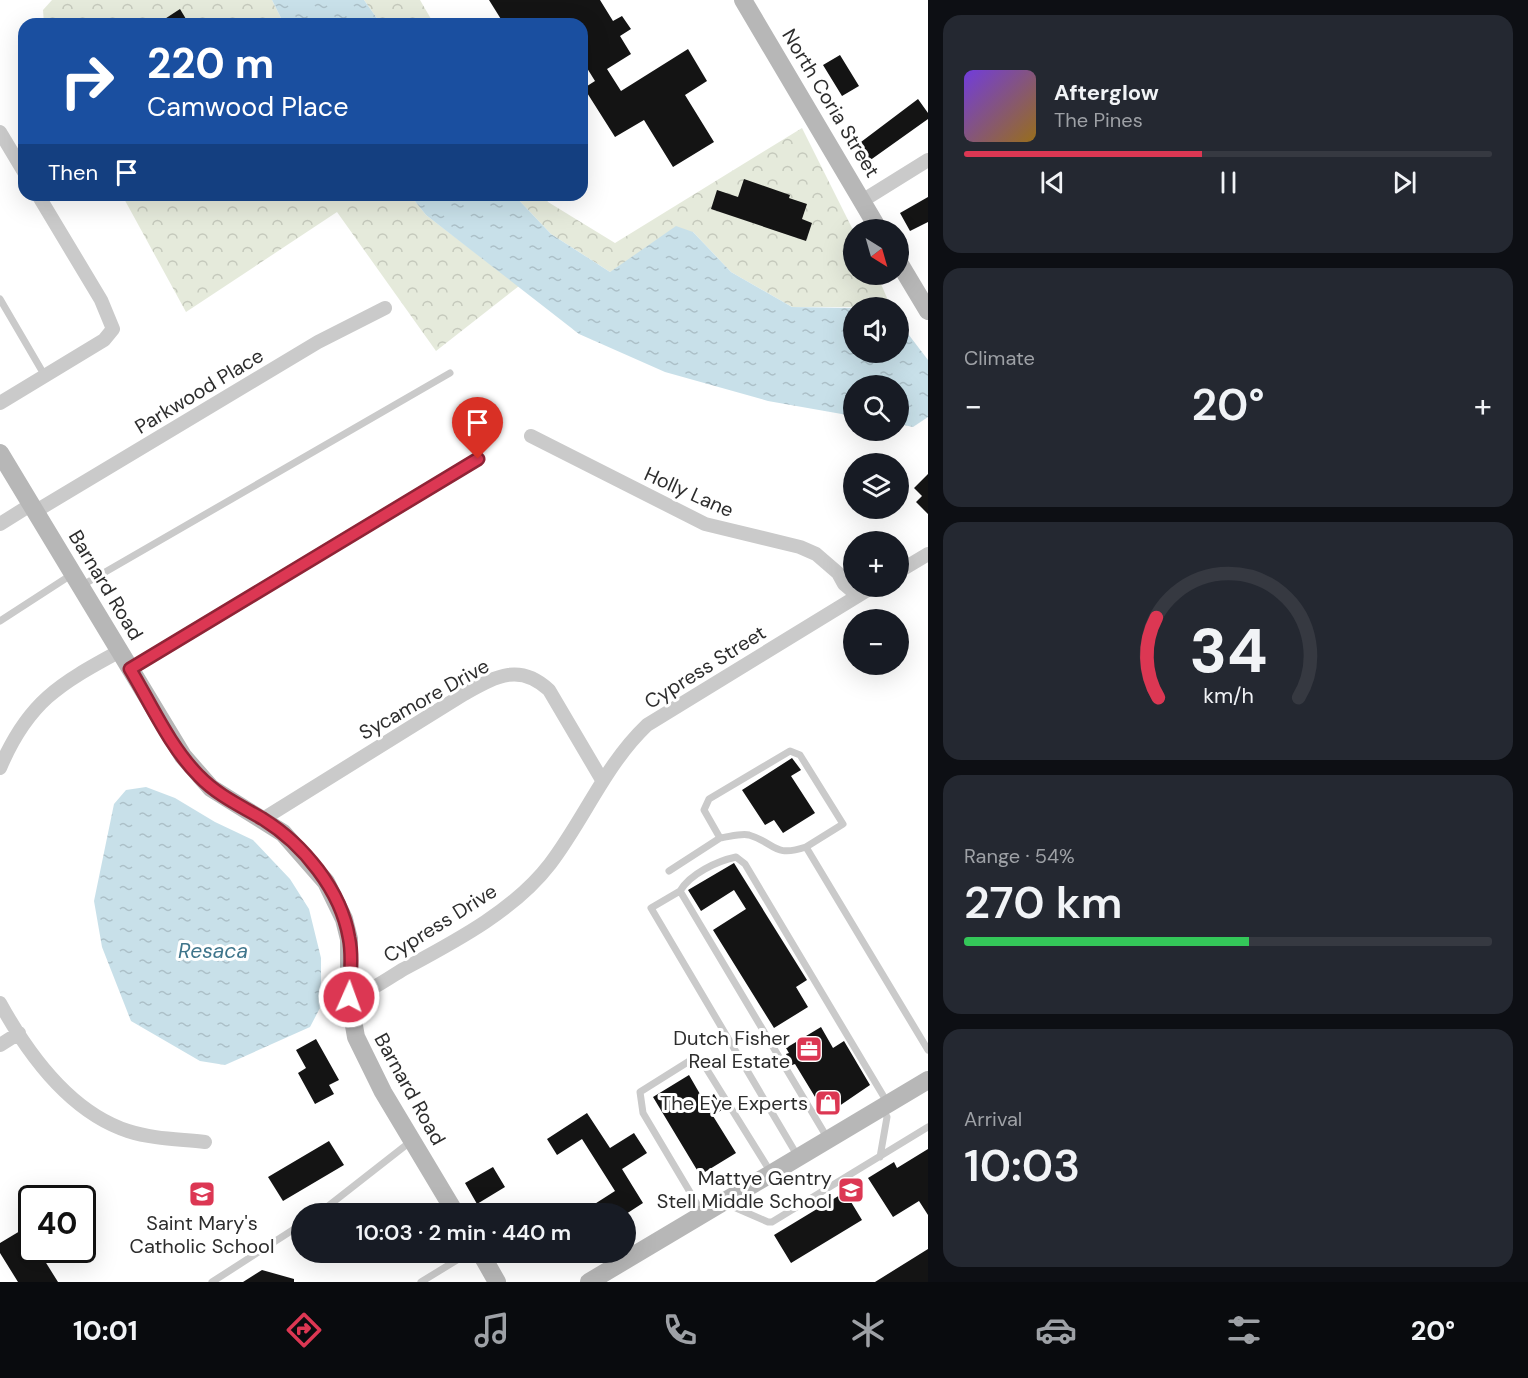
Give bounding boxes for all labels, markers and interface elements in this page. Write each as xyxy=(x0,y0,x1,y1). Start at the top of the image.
street label: North Coria Street xyxy=(776,24,886,182)
text: 220 m xyxy=(147,36,274,91)
icon: right xyxy=(48,42,126,120)
text: Afterglow xyxy=(1054,78,1159,107)
text: Camwood Place xyxy=(147,89,348,124)
text: The Pines xyxy=(1054,107,1143,133)
icon: arrive xyxy=(110,156,143,189)
text: Then xyxy=(48,158,98,187)
icon: previous xyxy=(1036,166,1069,199)
icon: pause xyxy=(1212,166,1245,199)
icon: next xyxy=(1388,166,1421,199)
north arrow xyxy=(843,219,909,285)
map controls xyxy=(843,219,909,675)
button: sound xyxy=(843,297,909,363)
street label: Parkwood Place xyxy=(130,342,268,440)
text: Climate xyxy=(964,345,1035,371)
button: search xyxy=(843,375,909,441)
text: 20° xyxy=(1191,375,1265,434)
text: − xyxy=(964,384,982,427)
text: + xyxy=(1474,384,1492,427)
pin xyxy=(452,397,503,459)
icon: arrive xyxy=(461,406,494,439)
button: layers xyxy=(843,453,909,519)
street label: Holly Lane xyxy=(640,461,738,523)
street label: Barnard Road xyxy=(63,525,149,645)
button: + xyxy=(843,531,909,597)
button: − xyxy=(843,609,909,675)
text: 34 xyxy=(1189,610,1267,691)
street label: Cypress Street xyxy=(639,619,771,715)
street label: Sycamore Drive xyxy=(354,653,494,745)
text: km/h xyxy=(1203,682,1253,710)
text: Range · 54% xyxy=(964,843,1075,869)
text: 270 km xyxy=(964,873,1122,932)
street label: Cypress Drive xyxy=(378,878,502,968)
water label: Resaca xyxy=(178,937,248,965)
position arrow xyxy=(317,965,381,1029)
place label: Dutch Fisher Real Estate xyxy=(673,1025,790,1074)
street label: Barnard Road xyxy=(369,1028,451,1150)
office icon: Dutch Fisher Real Estate xyxy=(794,1034,824,1064)
shop icon: The Eye Experts xyxy=(813,1088,843,1118)
place label: The Eye Experts xyxy=(660,1090,808,1116)
text: Arrival xyxy=(964,1106,1022,1132)
text: 10:03 xyxy=(964,1136,1080,1195)
place label: Mattye Gentry Stell Middle School xyxy=(657,1165,832,1214)
school or university icon: Mattye Gentry Stell Middle School xyxy=(836,1175,866,1205)
school or university icon: Saint Mary's Catholic School xyxy=(187,1179,217,1209)
speed limit sign: 40 xyxy=(18,1185,96,1263)
place label: Saint Mary's Catholic School xyxy=(130,1210,274,1259)
text: 10:03 · 2 min · 440 m xyxy=(356,1218,571,1247)
icon: directions xyxy=(283,1309,325,1351)
icon: music xyxy=(471,1309,513,1351)
icon: phone xyxy=(659,1309,701,1351)
icon: climate xyxy=(847,1309,889,1351)
icon: car xyxy=(1035,1309,1077,1351)
icon: filters xyxy=(1223,1309,1265,1351)
text: 10:01 xyxy=(73,1313,137,1348)
text: 20° xyxy=(1411,1313,1455,1348)

